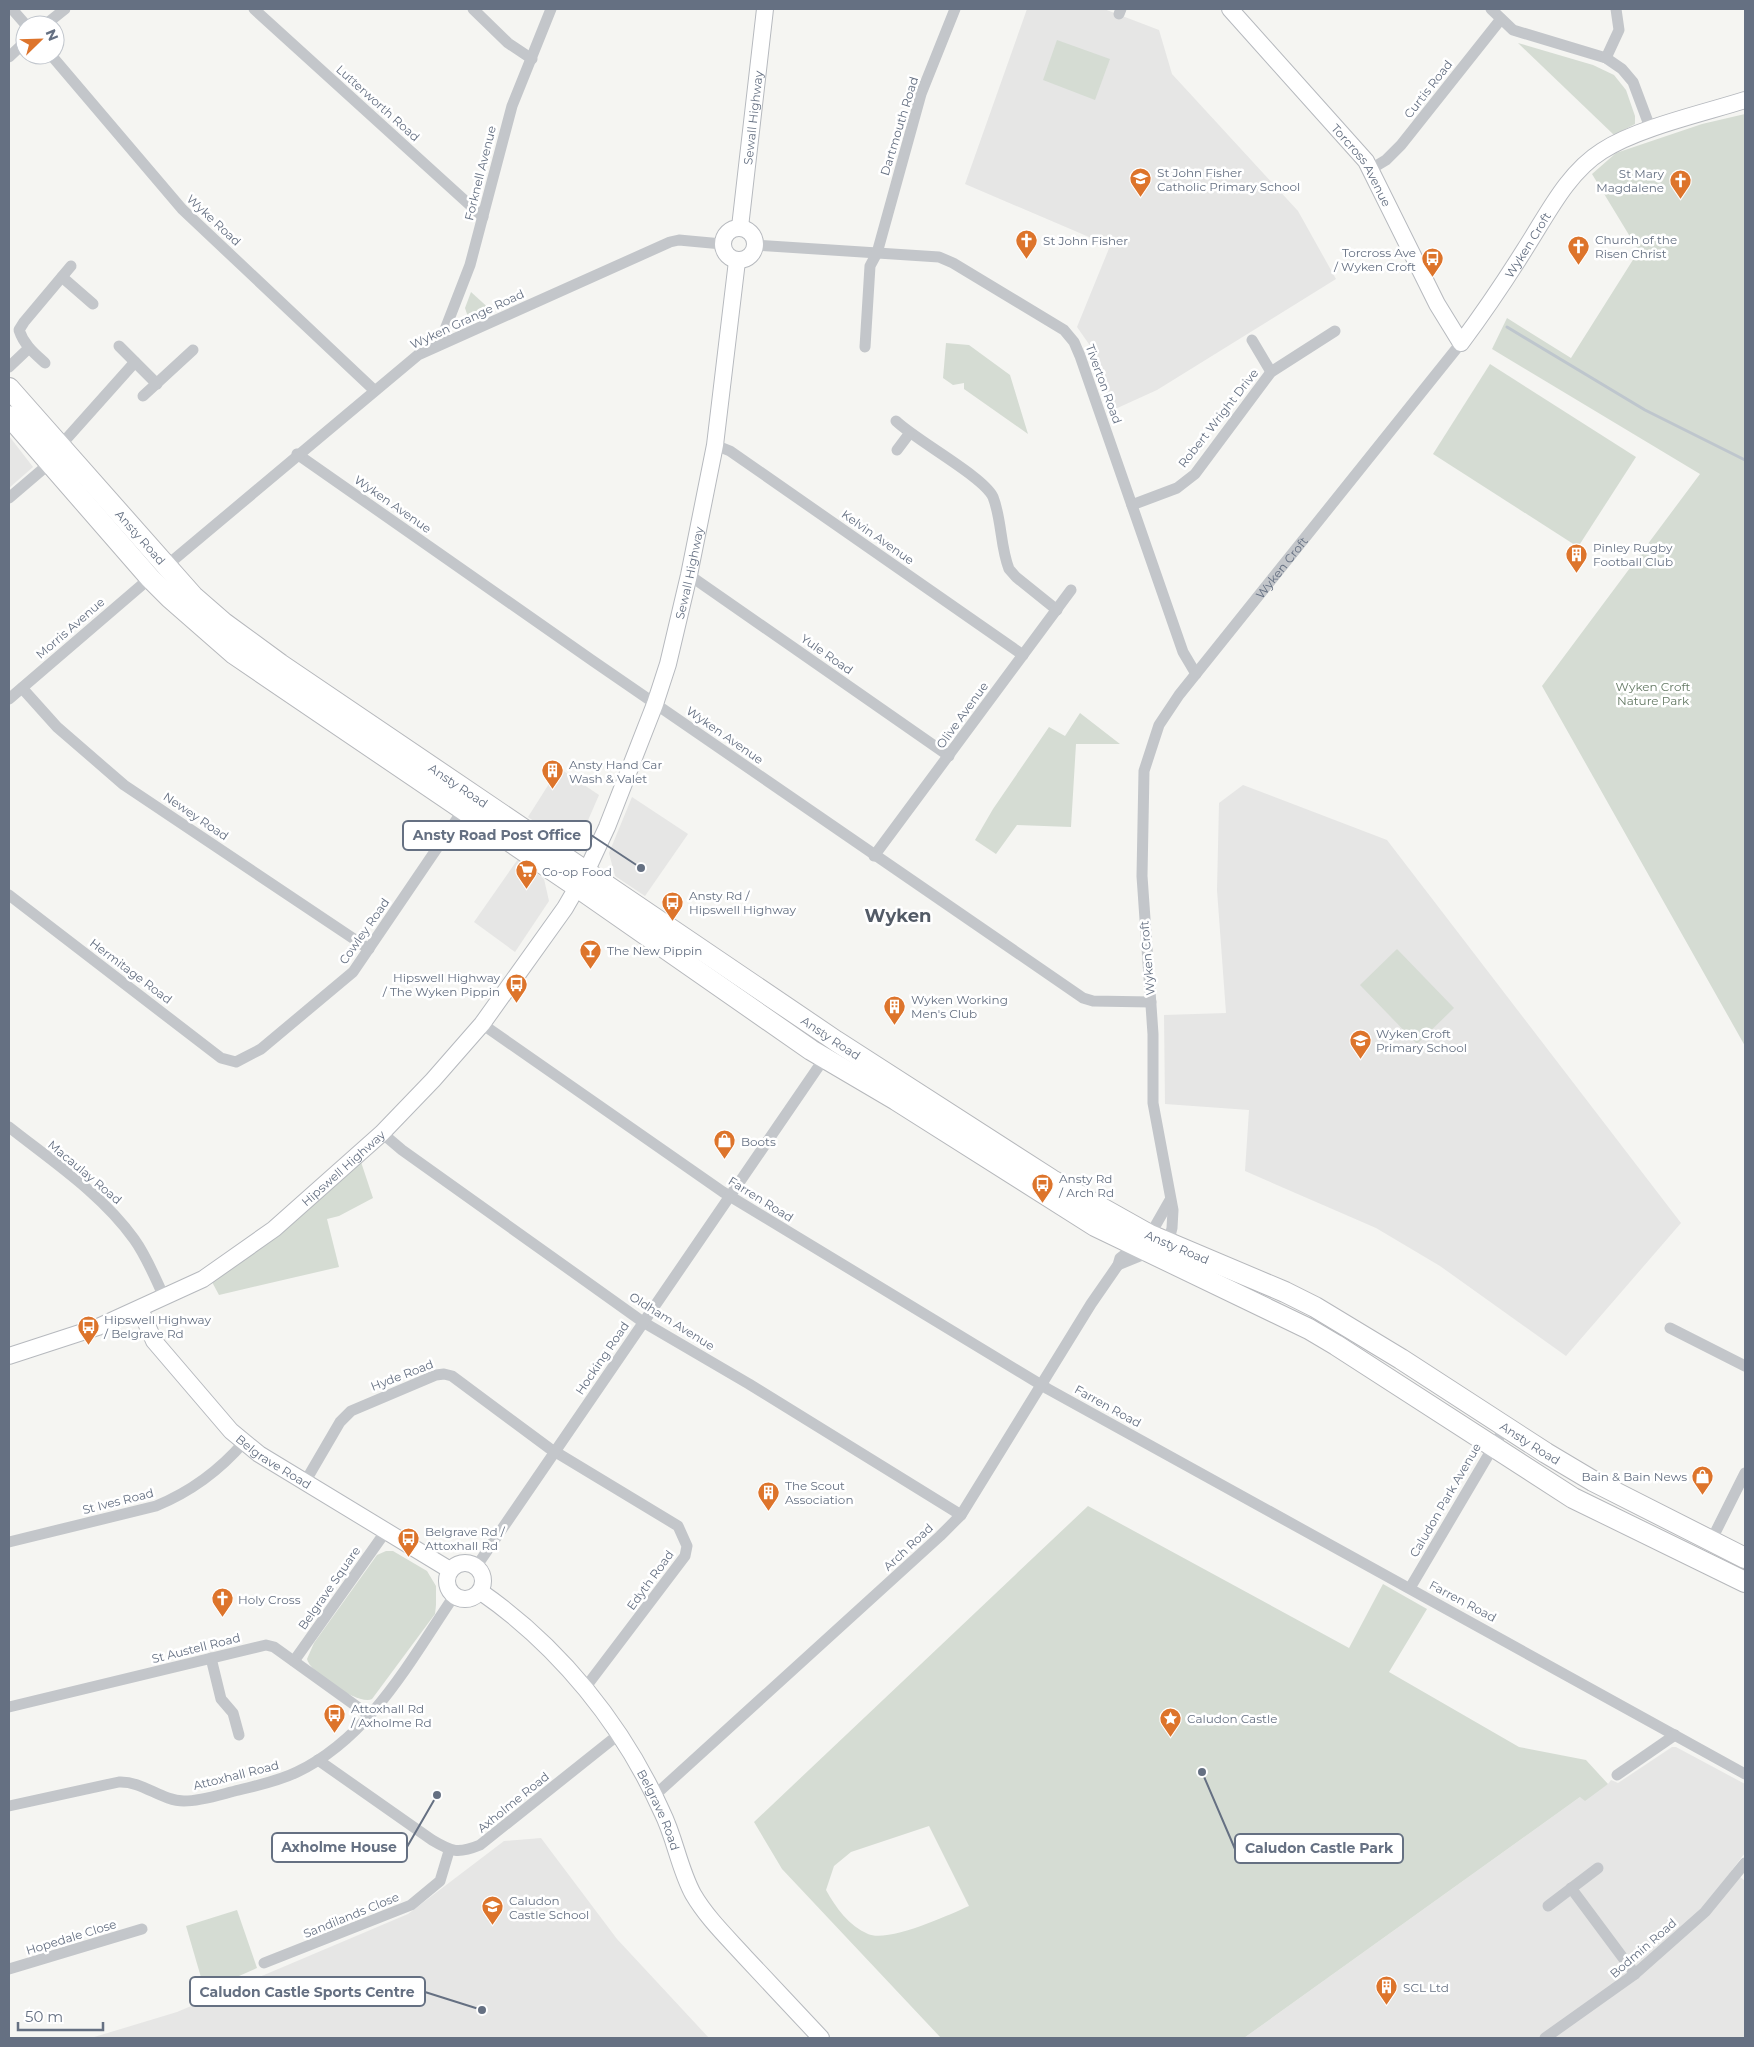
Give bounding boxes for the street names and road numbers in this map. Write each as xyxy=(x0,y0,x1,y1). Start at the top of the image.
street label: Curtis Road xyxy=(1401,57,1455,121)
street label: Lutterworth Road xyxy=(333,62,423,144)
street label: Sewall Highway xyxy=(740,69,765,166)
street label: Dartmouth Road xyxy=(877,75,921,177)
street label: Torcross Avenue xyxy=(1329,120,1395,209)
street label: Forknell Avenue xyxy=(461,124,499,222)
street label: Wyke Road xyxy=(184,191,244,249)
street label: Wyken Croft xyxy=(1501,209,1554,281)
street label: Wyken Grange Road xyxy=(408,286,526,352)
street label: Tiverton Road xyxy=(1083,342,1125,426)
street label: Robert Wright Drive xyxy=(1175,366,1261,470)
street label: Wyken Avenue xyxy=(352,472,434,536)
street label: Kelvin Avenue xyxy=(839,506,917,568)
street label: Ansty Road xyxy=(113,507,169,568)
street label: Sewall Highway xyxy=(671,525,706,621)
street label: Wyken Croft xyxy=(1252,533,1311,601)
street label: Morris Avenue xyxy=(33,594,107,662)
street label: Yule Road xyxy=(798,631,856,677)
street label: Olive Avenue xyxy=(933,679,991,751)
street label: Wyken Avenue xyxy=(684,703,766,767)
street label: Ansty Road xyxy=(426,760,491,810)
street label: Newey Road xyxy=(161,789,231,843)
street label: Cowley Road xyxy=(336,895,392,967)
street label: Wyken Croft xyxy=(1136,920,1158,996)
street label: Hermitage Road xyxy=(87,935,175,1007)
street label: Ansty Road xyxy=(799,1012,864,1063)
street label: Hipswell Highway xyxy=(298,1126,388,1209)
street label: Macaulay Road xyxy=(45,1137,125,1207)
street label: Farren Road xyxy=(726,1173,796,1225)
street label: Ansty Road xyxy=(1143,1226,1212,1267)
street label: Oldham Avenue xyxy=(627,1289,717,1353)
street label: Hocking Road xyxy=(572,1318,632,1398)
street label: Hyde Road xyxy=(369,1356,435,1394)
street label: Farren Road xyxy=(1072,1382,1144,1430)
street label: Ansty Road xyxy=(1498,1418,1563,1467)
street label: Belgrave Road xyxy=(233,1431,314,1492)
street label: Caludon Park Avenue xyxy=(1406,1440,1484,1560)
street label: St Ives Road xyxy=(81,1485,155,1517)
street label: Arch Road xyxy=(880,1520,936,1574)
street label: Belgrave Square xyxy=(295,1543,363,1633)
street label: Edyth Road xyxy=(623,1547,677,1613)
street label: Farren Road xyxy=(1427,1577,1499,1625)
street label: St Austell Road xyxy=(150,1630,242,1666)
street label: Attoxhall Road xyxy=(192,1757,280,1793)
street label: Belgrave Road xyxy=(634,1767,683,1852)
street label: Axholme Road xyxy=(474,1768,552,1836)
street label: Sandilands Close xyxy=(301,1889,401,1941)
street label: Bodmin Road xyxy=(1607,1915,1679,1981)
street label: Hopedale Close xyxy=(24,1916,118,1958)

